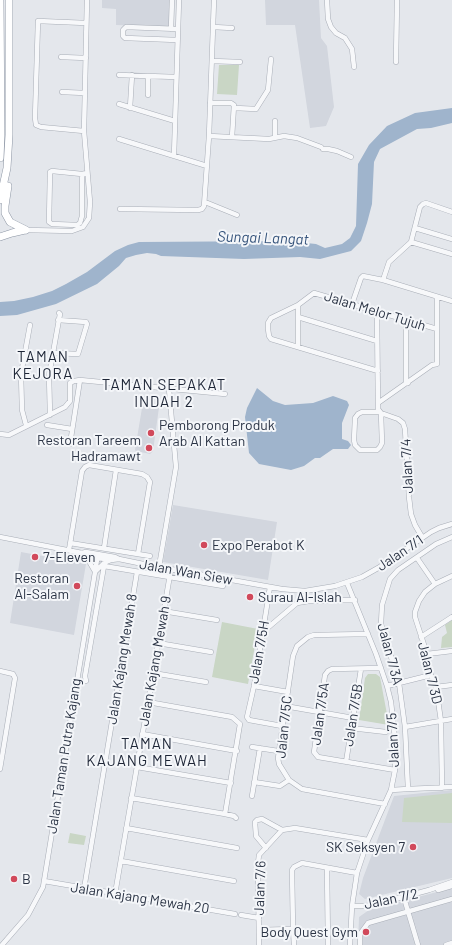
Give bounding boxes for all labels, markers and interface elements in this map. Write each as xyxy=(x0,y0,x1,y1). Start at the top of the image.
water label: Sungai Langat xyxy=(217,227,309,249)
street label: Jalan Melor Tujuh xyxy=(322,288,428,334)
district label: TAMAN KEJORA xyxy=(13,348,73,383)
district label: TAMAN SEPAKAT INDAH 2 xyxy=(102,376,226,411)
place label: Pemborong Produk Arab Al Kattan xyxy=(159,417,275,450)
marker: Pemborong Produk Arab Al Kattan xyxy=(146,428,156,438)
place label: Restoran Tareem Hadramawt xyxy=(37,432,141,464)
street label: Jalan 7/4 xyxy=(397,438,417,494)
marker: Restoran Tareem Hadramawt xyxy=(144,443,154,453)
street label: Jalan 7/1 xyxy=(374,531,426,575)
place label: Expo Perabot K xyxy=(212,537,304,553)
marker: Expo Perabot K xyxy=(199,540,209,550)
place label: 7-Eleven xyxy=(43,549,96,565)
marker: 7-Eleven xyxy=(30,552,40,562)
street label: Jalan Wan Siew xyxy=(138,556,234,588)
place label: Restoran Al-Salam xyxy=(14,570,69,602)
marker: Restoran Al-Salam xyxy=(72,581,82,591)
place label: Surau Al-Islah xyxy=(258,589,342,605)
street label: Jalan Kajang Mewah 8 xyxy=(103,592,141,726)
marker: Surau Al-Islah xyxy=(245,592,255,602)
street label: Jalan Kajang Mewah 9 xyxy=(135,594,175,728)
street label: Jalan 7/5H xyxy=(245,619,273,685)
street label: Jalan 7/3A xyxy=(374,621,406,687)
street label: Jalan 7/3D xyxy=(414,640,446,706)
street label: Jalan Taman Putra Kajang xyxy=(43,677,85,835)
street label: Jalan 7/5A xyxy=(307,682,333,746)
street label: Jalan 7/5B xyxy=(340,682,366,748)
street label: Jalan 7/5C xyxy=(272,695,296,759)
street label: Jalan 7/5 xyxy=(383,712,403,768)
district label: TAMAN KAJANG MEWAH xyxy=(86,735,208,770)
place label: SK Seksyen 7 xyxy=(326,839,405,855)
marker: SK Seksyen 7 xyxy=(408,842,418,852)
street label: Jalan 7/6 xyxy=(251,860,269,916)
place label: B xyxy=(22,871,31,887)
marker: B xyxy=(9,874,19,884)
street label: Jalan Kajang Mewah 20 xyxy=(69,879,211,917)
street label: Jalan 7/2 xyxy=(362,885,420,913)
place label: Body Quest Gym xyxy=(261,924,358,940)
marker: Body Quest Gym xyxy=(361,927,371,937)

